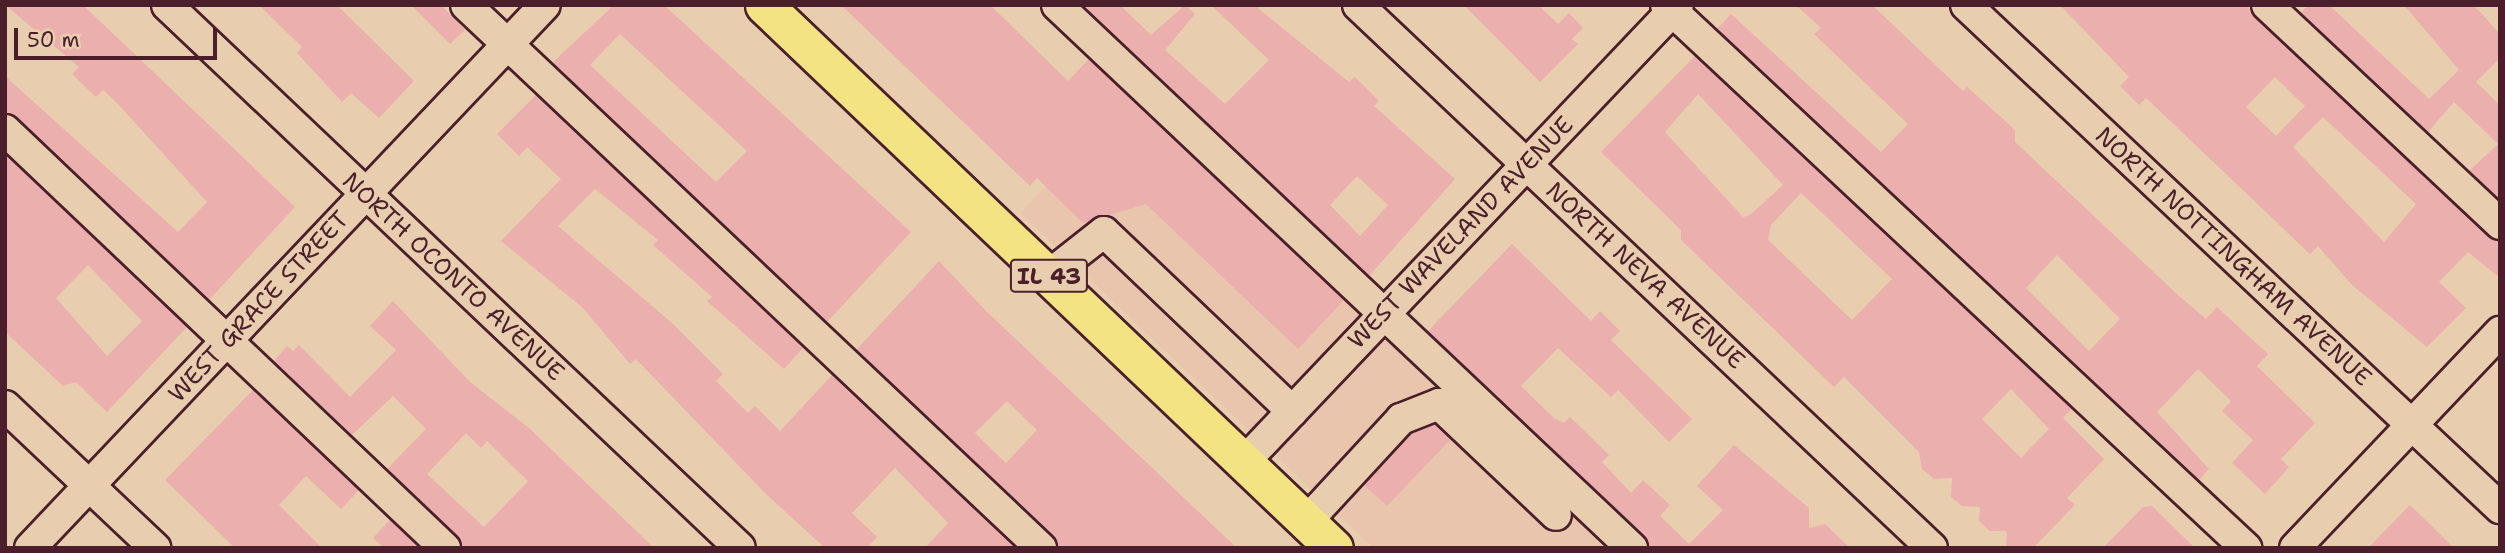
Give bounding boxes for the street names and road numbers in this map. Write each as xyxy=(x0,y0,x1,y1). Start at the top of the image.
street label: WEST WAVELAND AVENUE xyxy=(1342,111,1580,355)
street label: NORTH NOTTINGHAM AVENUE xyxy=(2089,121,2377,393)
street label: NORTH OCONTO AVENUE xyxy=(336,167,570,387)
street label: NORTH NEVA AVENUE xyxy=(1540,176,1750,376)
street label: WEST GRACE STREET xyxy=(163,205,355,409)
road number: IL 43 xyxy=(1009,256,1089,296)

